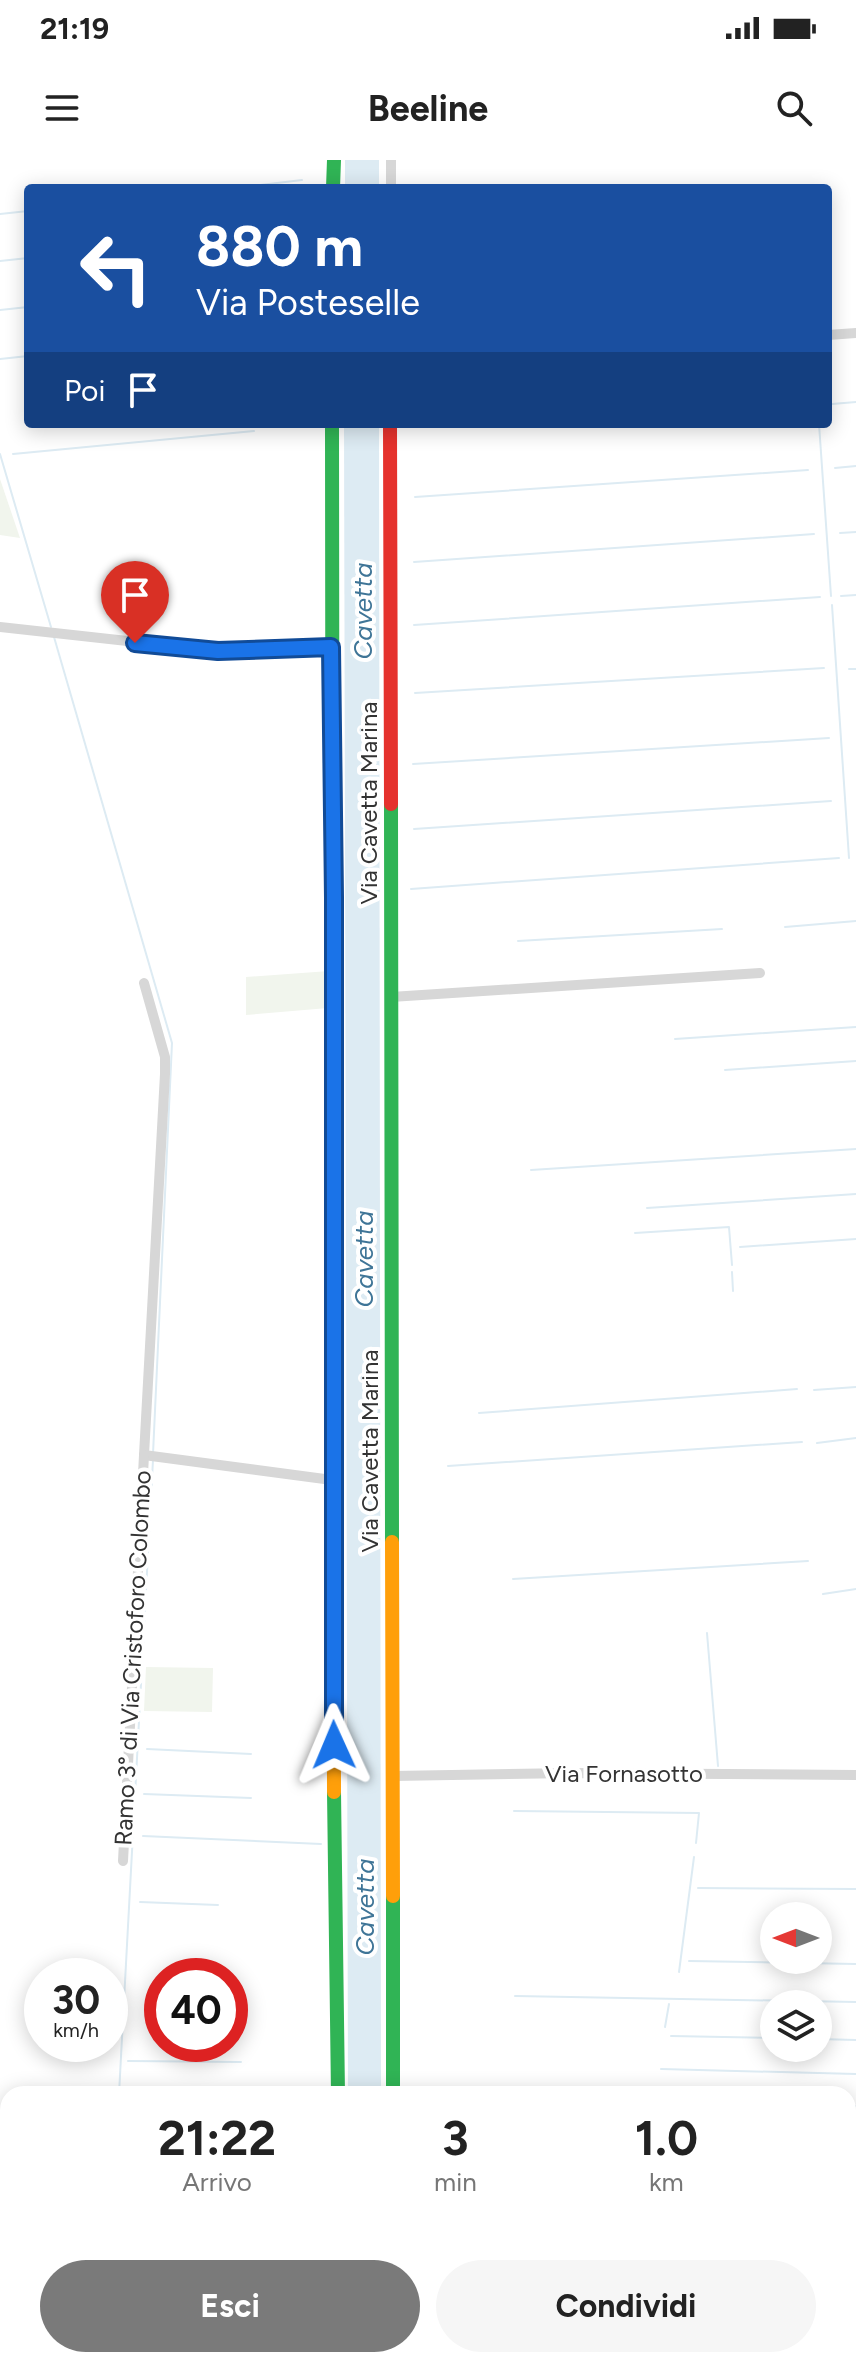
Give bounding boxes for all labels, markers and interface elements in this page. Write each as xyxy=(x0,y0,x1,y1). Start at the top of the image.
text: 21:19 xyxy=(40,10,109,47)
icon: menu xyxy=(40,86,84,130)
icon: search xyxy=(772,86,816,130)
text: Beeline xyxy=(368,87,488,130)
text: 880 m xyxy=(196,213,363,280)
icon: left xyxy=(64,216,168,320)
text: Via Posteselle xyxy=(196,281,420,324)
icon: arrive xyxy=(121,368,165,412)
text: Poi xyxy=(64,372,105,409)
pin xyxy=(101,561,169,643)
water label: Cavetta xyxy=(347,563,379,659)
icon: arrive xyxy=(113,573,157,617)
street label: Via Cavetta Marina xyxy=(354,701,383,905)
water label: Cavetta xyxy=(348,1211,380,1307)
street label: Via Cavetta Marina xyxy=(355,1349,384,1553)
street label: Ramo 3° di Via Cristoforo Colombo xyxy=(108,1470,157,1846)
position arrow xyxy=(292,1703,376,1787)
street label: Via Fornasotto xyxy=(545,1759,703,1788)
water label: Cavetta xyxy=(349,1859,381,1955)
north arrow xyxy=(760,1902,832,1974)
map controls xyxy=(760,1902,832,2062)
speed limit sign: 40 xyxy=(144,1958,248,2062)
text: 30 xyxy=(52,1976,100,2024)
button: layers xyxy=(760,1990,832,2062)
text: km/h xyxy=(53,2018,99,2042)
text: 21:22 xyxy=(158,2109,276,2167)
text: 3 xyxy=(442,2109,469,2167)
text: 1.0 xyxy=(635,2109,698,2167)
text: Arrivo xyxy=(182,2166,252,2198)
text: min xyxy=(434,2166,477,2198)
text: km xyxy=(649,2166,684,2198)
button: Esci xyxy=(40,2260,420,2352)
button: Condividi xyxy=(436,2260,816,2352)

